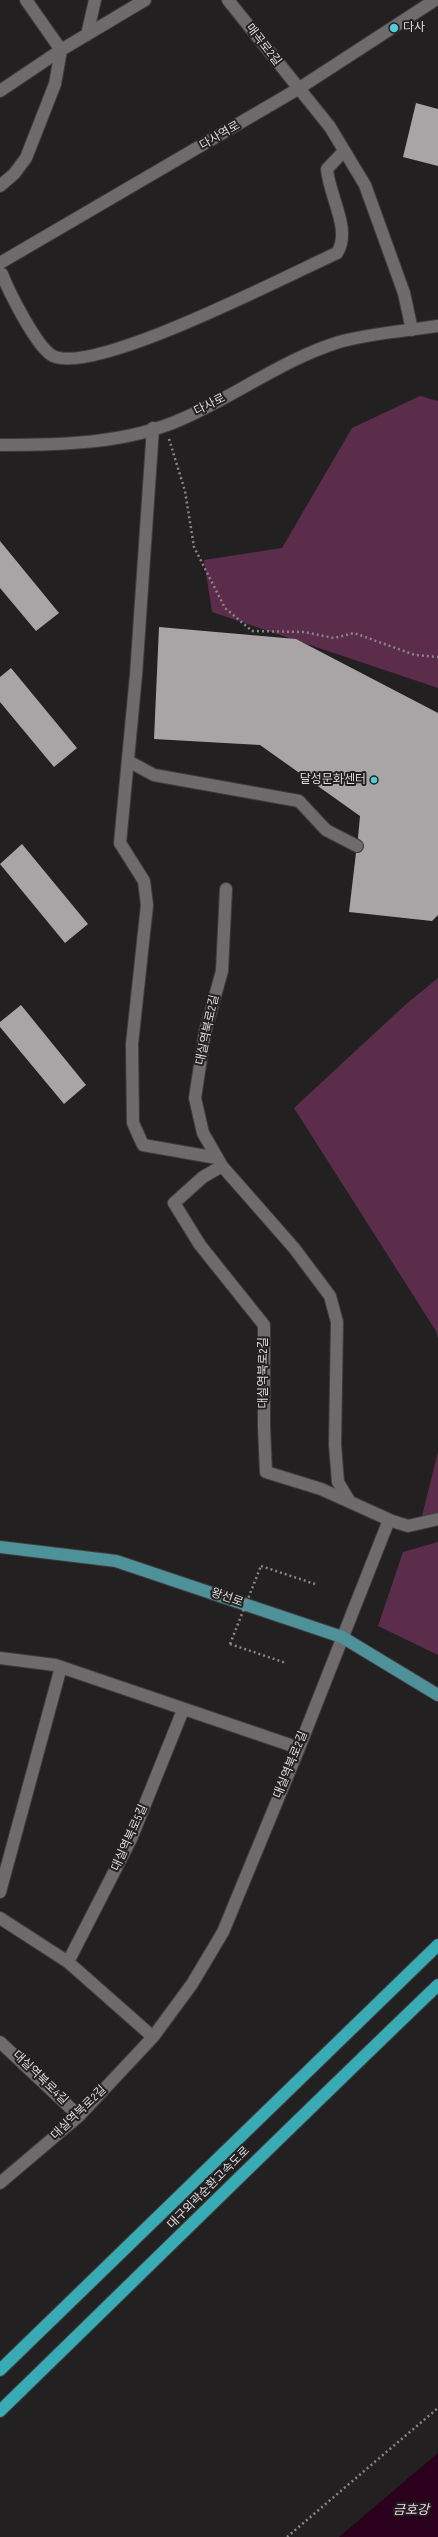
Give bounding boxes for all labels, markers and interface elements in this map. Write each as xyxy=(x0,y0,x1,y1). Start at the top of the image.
street label: 매곡로2길 xyxy=(242,21,284,69)
place label: 다사 xyxy=(403,21,425,35)
marker: 다사 xyxy=(388,22,400,34)
street label: 다사역로 xyxy=(197,119,243,153)
street label: 다사로 xyxy=(192,391,228,419)
place label: 달성문화센터 xyxy=(300,773,366,787)
marker: 달성문화센터 xyxy=(369,775,379,785)
street label: 대실역북로2길 xyxy=(194,994,222,1066)
street label: 대실역북로2길 xyxy=(257,1337,271,1409)
street label: 왕선로 xyxy=(209,1586,245,1610)
street label: 대실역북로2길 xyxy=(271,1729,311,1801)
street label: 대실역북로5길 xyxy=(109,1803,151,1873)
street label: 대실역북로4길 xyxy=(9,2048,71,2108)
street label: 대실역북로2길 xyxy=(48,2083,110,2143)
street label: 대구외곽순환고속도로 xyxy=(165,2144,253,2232)
water label: 금호강 xyxy=(393,2503,429,2519)

